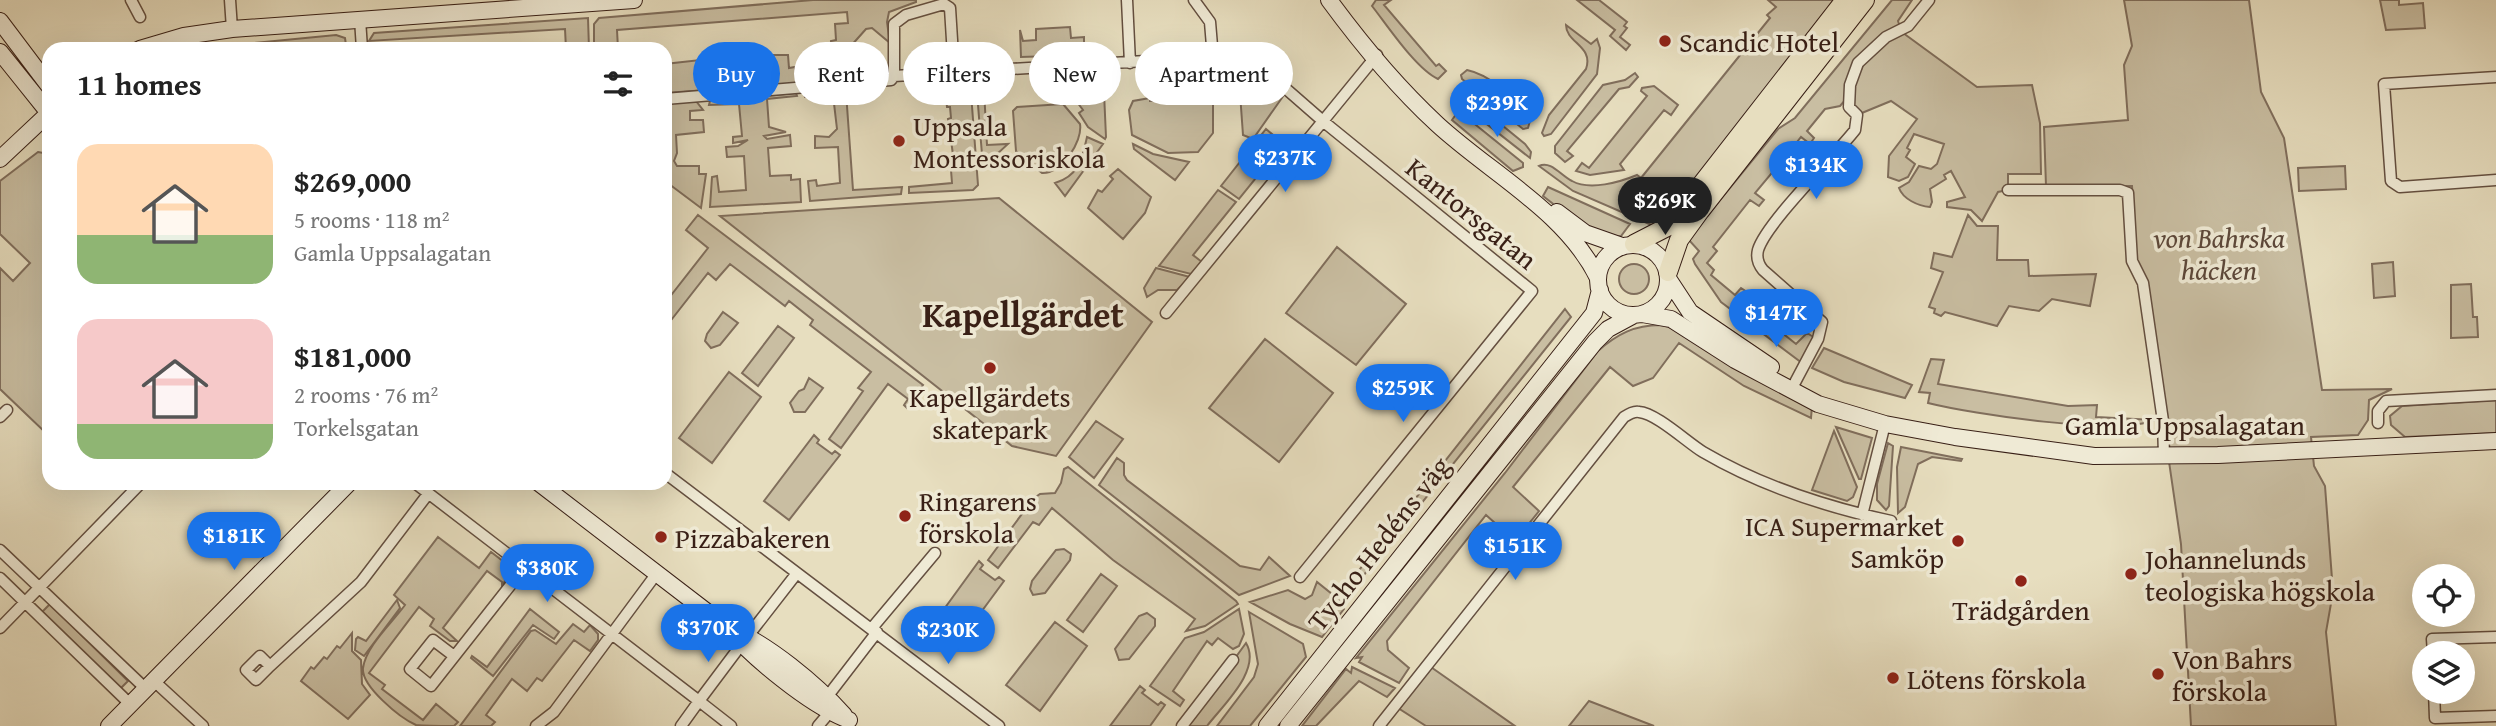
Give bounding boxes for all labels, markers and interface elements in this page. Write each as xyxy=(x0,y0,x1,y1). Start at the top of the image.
place label: Scandic Hotel xyxy=(1679,21,1839,62)
marker: Scandic Hotel xyxy=(1657,33,1673,49)
chip: Buy xyxy=(693,42,780,105)
chip: Rent xyxy=(794,42,889,105)
chip: Filters xyxy=(903,42,1015,105)
chip: New xyxy=(1029,42,1121,105)
chip: Apartment xyxy=(1135,42,1293,105)
text: 11 homes xyxy=(77,62,202,106)
icon: filters xyxy=(599,65,637,103)
pin: $239K xyxy=(1448,80,1546,139)
text: $239K xyxy=(1466,85,1528,118)
place label: Uppsala Montessoriskola xyxy=(913,105,1106,178)
marker: Uppsala Montessoriskola xyxy=(891,133,907,149)
pin: $237K xyxy=(1236,134,1334,194)
text: $237K xyxy=(1254,140,1316,173)
pin: $134K xyxy=(1767,142,1865,201)
street label: Kantorsgatan xyxy=(1398,147,1547,279)
text: $134K xyxy=(1785,147,1847,180)
text: $269,000 xyxy=(294,159,411,203)
icon: home xyxy=(133,172,217,256)
pin: $269K xyxy=(1616,177,1714,237)
text: $269K xyxy=(1634,183,1696,216)
text: 5 rooms · 118 m² xyxy=(294,203,449,236)
park label: von Bahrska häcken xyxy=(2153,217,2285,290)
text: Gamla Uppsalagatan xyxy=(294,236,491,269)
district label: Kapellgärdet xyxy=(922,289,1124,340)
pin: $147K xyxy=(1727,290,1825,349)
text: $147K xyxy=(1745,295,1807,328)
text: $181,000 xyxy=(294,334,411,378)
icon: home xyxy=(133,347,217,431)
marker: Kapellgärdets skatepark xyxy=(982,360,998,376)
pin: $259K xyxy=(1354,364,1452,424)
text: $259K xyxy=(1372,370,1434,403)
place label: Kapellgärdets skatepark xyxy=(909,376,1071,449)
text: 2 rooms · 76 m² xyxy=(294,378,438,411)
street label: Gamla Uppsalagatan xyxy=(2065,404,2305,445)
text: Torkelsgatan xyxy=(294,411,419,444)
street label: Tycho Hedéns väg xyxy=(1297,447,1459,639)
place label: Ringarens förskola xyxy=(919,480,1037,553)
place label: ICA Supermarket Samköp xyxy=(1745,505,1944,578)
marker: Ringarens förskola xyxy=(897,508,913,524)
pin: $181K xyxy=(185,512,283,572)
place label: Pizzabakeren xyxy=(675,517,830,558)
text: $181K xyxy=(203,518,265,551)
pin: $151K xyxy=(1466,522,1564,582)
text: $151K xyxy=(1484,528,1546,561)
marker: Pizzabakeren xyxy=(653,529,669,545)
marker: ICA Supermarket Samköp xyxy=(1950,533,1966,549)
place label: Johannelunds teologiska högskola xyxy=(2142,538,2376,611)
pin: $380K xyxy=(498,544,596,604)
text: $380K xyxy=(516,550,578,583)
map controls xyxy=(2412,564,2475,704)
button: locate xyxy=(2412,564,2475,627)
marker: Johannelunds teologiska högskola xyxy=(2123,566,2139,582)
marker: Trädgården xyxy=(2013,573,2029,589)
place label: Trädgården xyxy=(1952,589,2090,630)
pin: $370K xyxy=(659,604,757,664)
pin: $230K xyxy=(899,606,997,666)
text: $370K xyxy=(677,610,739,643)
text: $230K xyxy=(917,612,979,645)
place label: Von Bahrs förskola xyxy=(2172,638,2292,711)
button: layers xyxy=(2412,641,2475,704)
place label: Lötens förskola xyxy=(1907,658,2087,699)
marker: Von Bahrs förskola xyxy=(2150,666,2166,682)
marker: Lötens förskola xyxy=(1885,670,1901,686)

